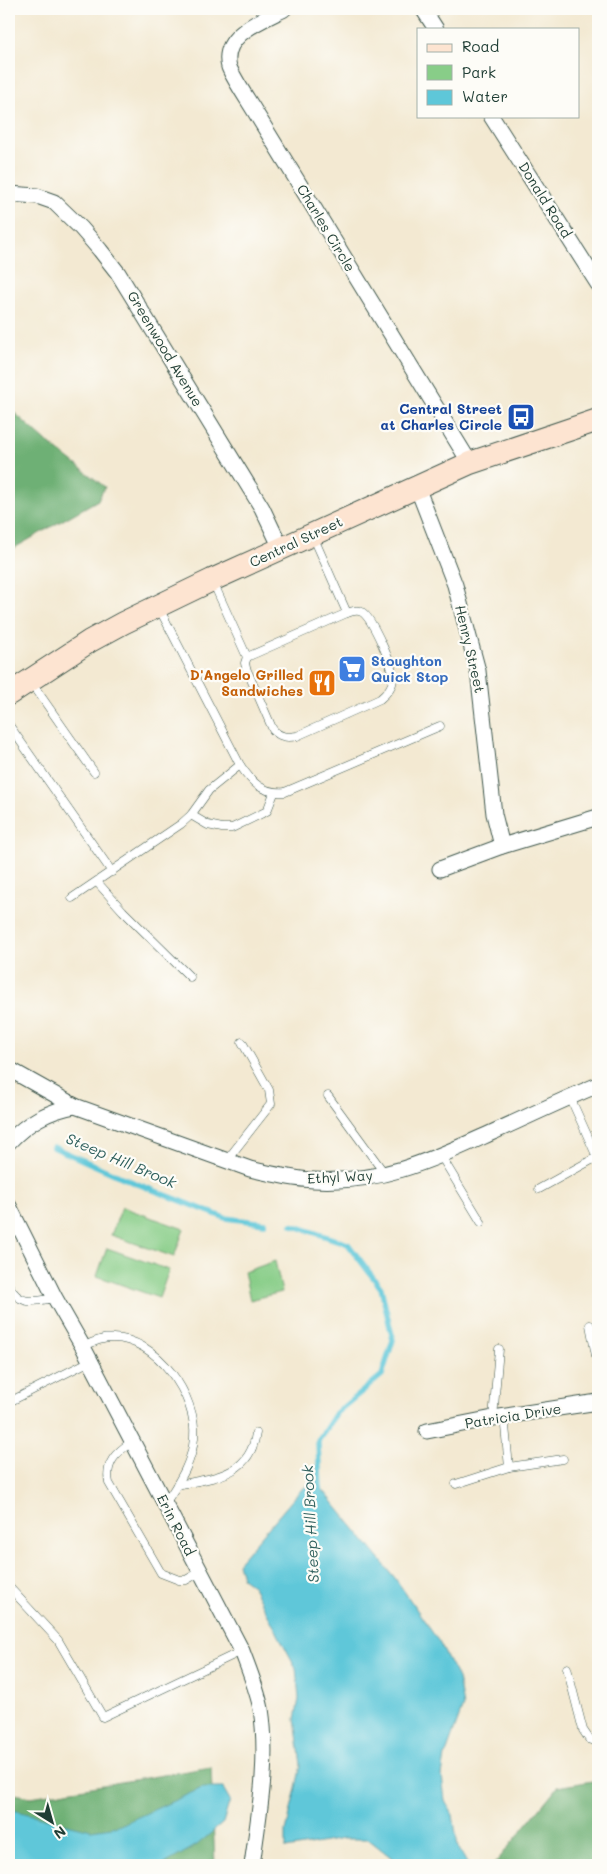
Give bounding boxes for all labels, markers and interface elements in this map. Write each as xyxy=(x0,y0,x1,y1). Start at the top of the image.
legend xyxy=(417,28,580,118)
text: Road xyxy=(462,36,499,56)
text: Park xyxy=(462,62,496,82)
text: Water xyxy=(462,86,508,106)
street label: Donald Road xyxy=(515,158,576,241)
street label: Charles Circle xyxy=(293,180,360,275)
street label: Greenwood Avenue xyxy=(123,287,208,410)
place label: Central Street at Charles Circle xyxy=(381,399,502,434)
bus stop icon: Central Street at Charles Circle xyxy=(506,402,536,432)
street label: Central Street xyxy=(246,512,346,571)
street label: Henry Street xyxy=(451,603,490,695)
place label: Stoughton Quick Stop xyxy=(371,651,448,686)
supermarket icon: Stoughton Quick Stop xyxy=(337,654,367,684)
place label: D'Angelo Grilled Sandwiches xyxy=(190,665,303,700)
restaurant icon: D'Angelo Grilled Sandwiches xyxy=(307,668,337,698)
water label: Steep Hill Brook xyxy=(63,1128,181,1193)
street label: Ethyl Way xyxy=(307,1165,373,1188)
street label: Patricia Drive xyxy=(463,1398,563,1433)
water label: Steep Hill Brook xyxy=(297,1464,323,1583)
street label: Erin Road xyxy=(153,1491,200,1559)
north arrow xyxy=(28,1796,78,1846)
text: N xyxy=(50,1822,70,1844)

